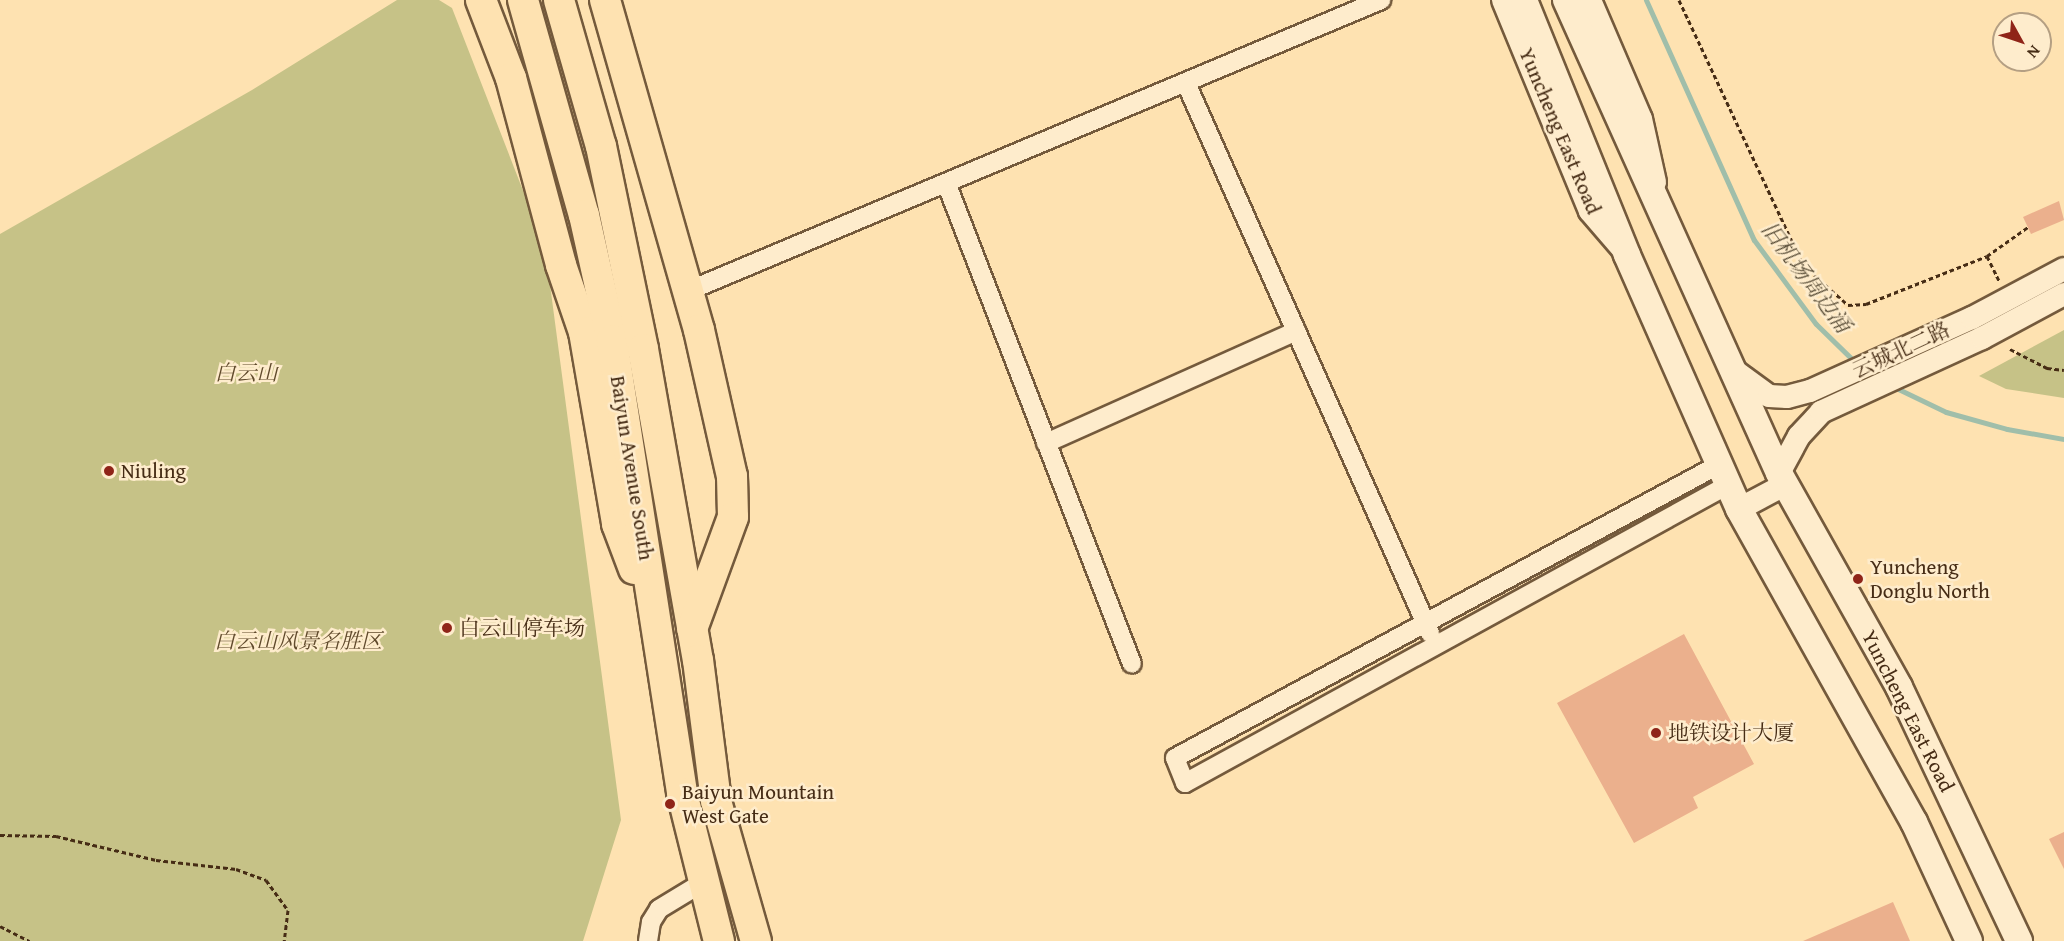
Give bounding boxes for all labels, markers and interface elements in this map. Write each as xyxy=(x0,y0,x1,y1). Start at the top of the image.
north arrow xyxy=(1992,12,2052,72)
text: N xyxy=(2022,40,2047,64)
street label: Yuncheng East Road xyxy=(1514,44,1606,218)
water label: 旧机场周边涌 xyxy=(1756,216,1856,338)
street label: 云城北二路 xyxy=(1848,316,1954,384)
park label: 白云山 xyxy=(215,360,277,386)
street label: Baiyun Avenue South xyxy=(605,374,659,562)
place label: Niuling xyxy=(121,458,186,484)
marker: Niuling xyxy=(102,464,116,478)
place label: Yuncheng Donglu North xyxy=(1870,554,1990,604)
marker: Yuncheng Donglu North xyxy=(1851,572,1865,586)
place label: 白云山停车场 xyxy=(459,615,585,641)
marker: 白云山停车场 xyxy=(440,621,454,635)
street label: Yuncheng East Road xyxy=(1856,626,1960,796)
park label: 白云山风景名胜区 xyxy=(214,628,382,654)
place label: 地铁设计大厦 xyxy=(1668,720,1794,746)
marker: 地铁设计大厦 xyxy=(1649,726,1663,740)
place label: Baiyun Mountain West Gate xyxy=(682,779,834,829)
marker: Baiyun Mountain West Gate xyxy=(663,797,677,811)

